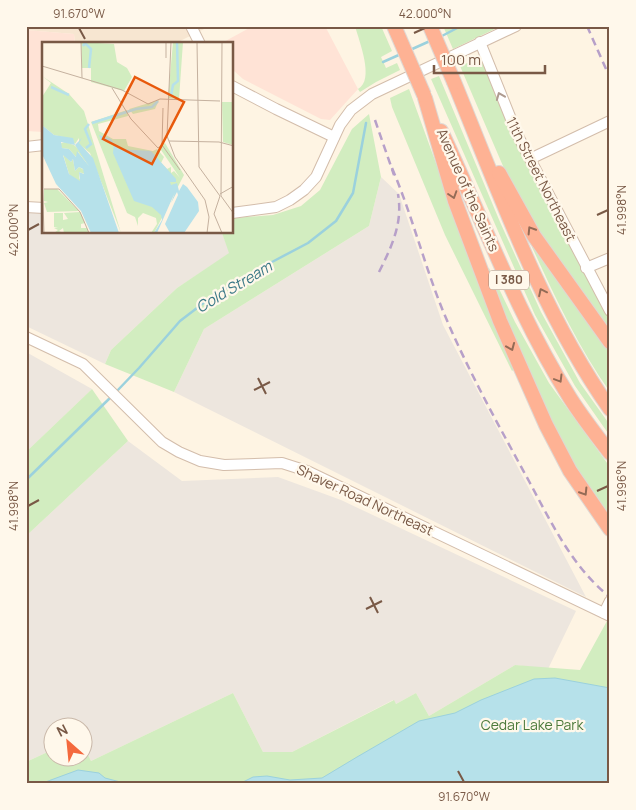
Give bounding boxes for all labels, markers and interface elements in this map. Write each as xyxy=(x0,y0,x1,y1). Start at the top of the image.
text: 91.670°W xyxy=(53,5,106,22)
text: 42.000°N xyxy=(399,5,451,22)
inset map xyxy=(42,42,234,234)
scale bar xyxy=(434,42,545,74)
text: 100 m xyxy=(441,49,481,70)
one-way arrow xyxy=(496,92,507,101)
street label: 11th Street Northeast xyxy=(502,113,581,245)
street label: Avenue of the Saints xyxy=(433,125,504,254)
text: 41.998°N xyxy=(613,185,630,235)
one-way arrow xyxy=(448,190,458,199)
text: 42.000°N xyxy=(5,204,22,256)
one-way arrow xyxy=(528,227,538,236)
water label: Cold Stream xyxy=(192,255,277,318)
road number: I 380 xyxy=(489,270,529,290)
one-way arrow xyxy=(538,288,548,297)
one-way arrow xyxy=(505,342,515,351)
one-way arrow xyxy=(552,373,562,382)
street label: Shaver Road Northeast xyxy=(294,459,437,540)
text: 41.996°N xyxy=(613,461,630,511)
text: 41.998°N xyxy=(5,481,22,531)
one-way arrow xyxy=(577,487,587,496)
park label: Cedar Lake Park xyxy=(481,715,584,734)
north arrow xyxy=(42,718,92,768)
text: N xyxy=(53,719,71,741)
text: 91.670°W xyxy=(438,788,491,805)

